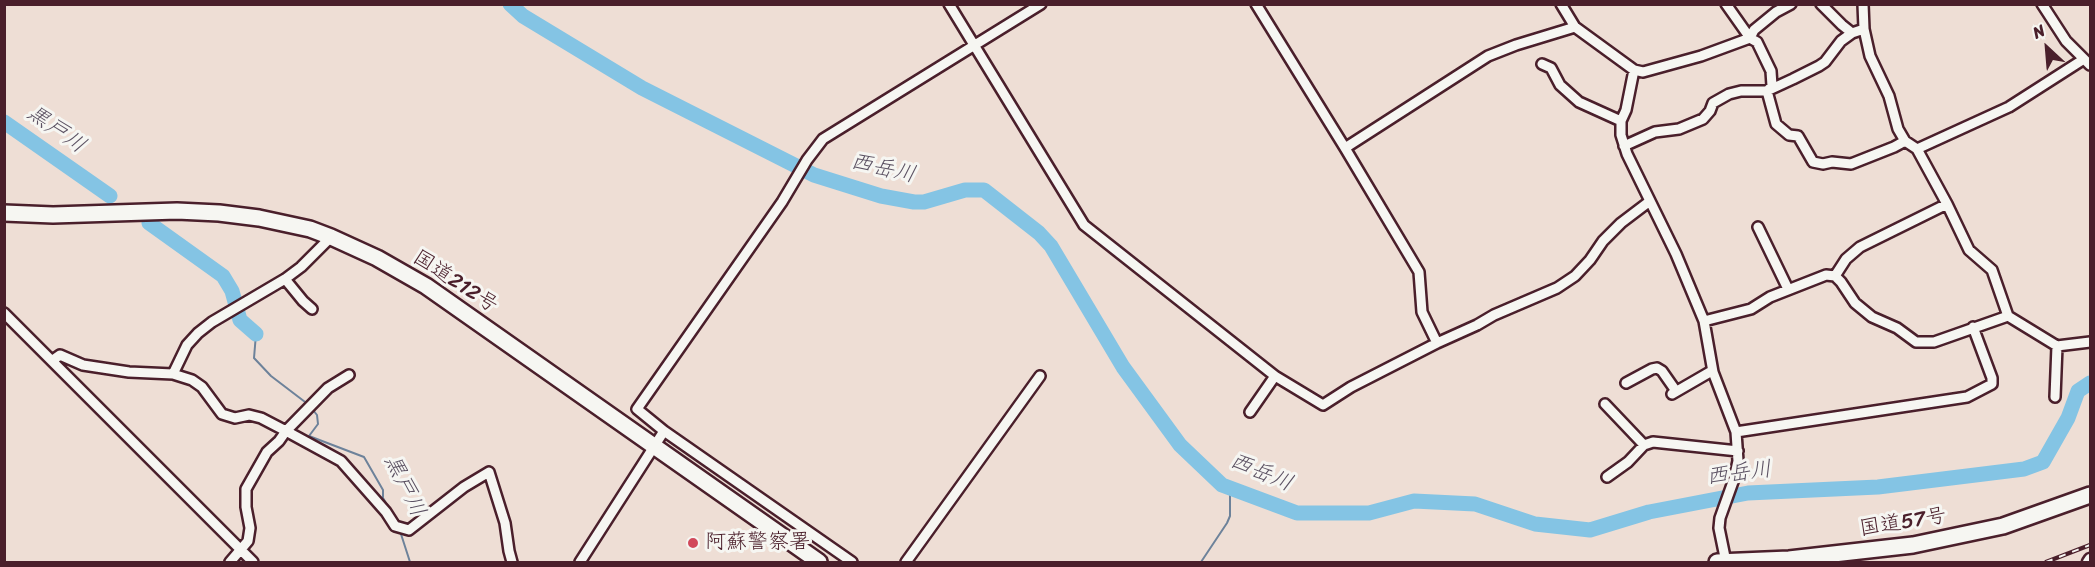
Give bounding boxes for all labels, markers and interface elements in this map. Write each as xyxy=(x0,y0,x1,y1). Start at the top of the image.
text: N xyxy=(2028,16,2050,47)
north arrow xyxy=(2017,18,2077,78)
water label: 黒戸川 xyxy=(21,100,91,160)
water label: 西岳川 xyxy=(848,149,918,189)
street label: 国道212号 xyxy=(408,245,502,319)
water label: 西岳川 xyxy=(1225,448,1297,498)
water label: 黒戸川 xyxy=(378,451,430,521)
water label: 西岳川 xyxy=(1705,457,1773,491)
street label: 国道57号 xyxy=(1858,504,1948,542)
place label: 阿蘇警察署 xyxy=(705,530,810,556)
marker: 阿蘇警察署 xyxy=(686,536,700,550)

